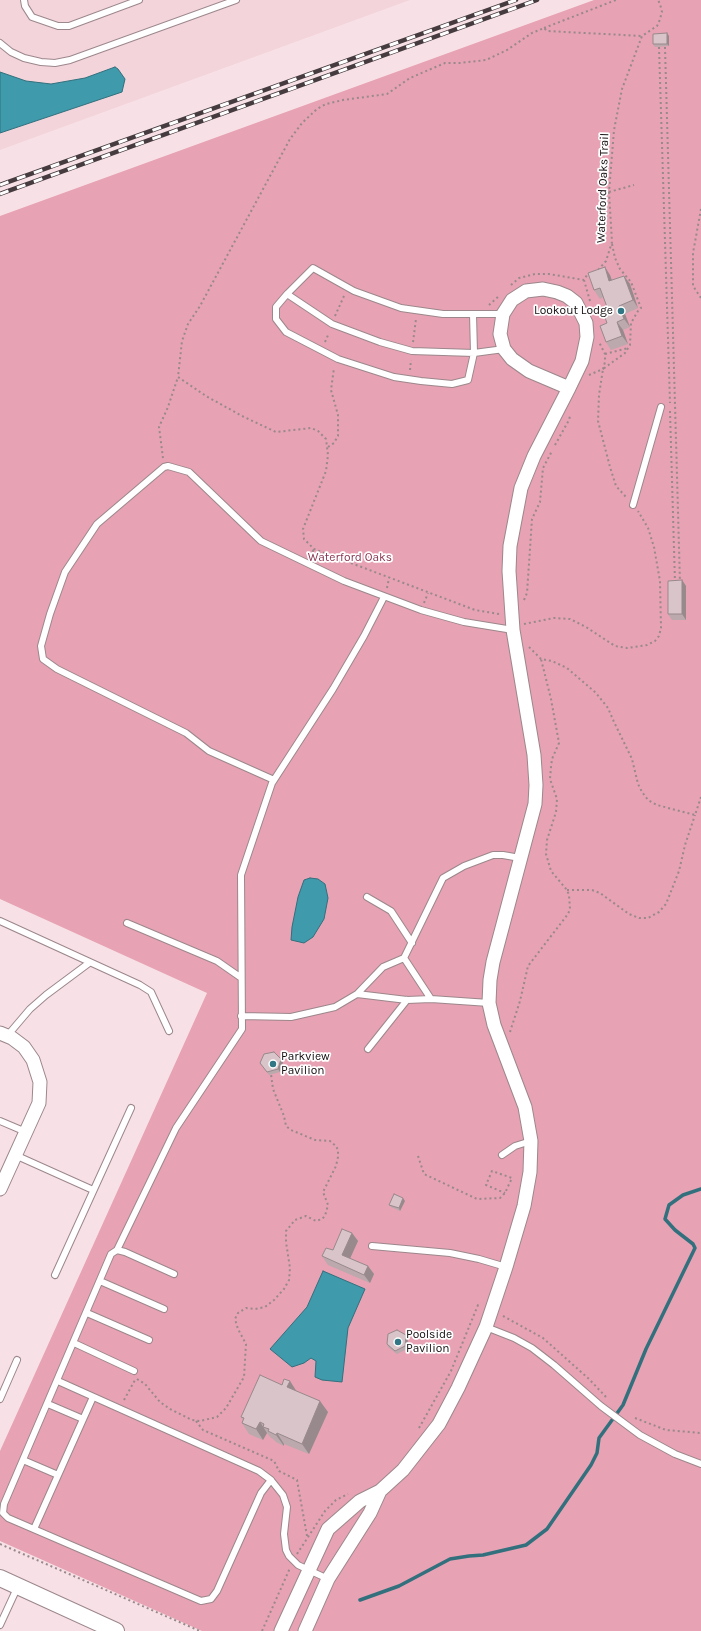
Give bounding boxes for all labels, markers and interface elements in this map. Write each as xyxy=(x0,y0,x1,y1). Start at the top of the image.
street label: Waterford Oaks Trail xyxy=(594,133,612,243)
place label: Lookout Lodge xyxy=(534,304,613,318)
marker: Lookout Lodge xyxy=(616,306,626,316)
park label: Waterford Oaks xyxy=(308,551,392,565)
place label: Parkview Pavilion xyxy=(281,1050,330,1078)
marker: Parkview Pavilion xyxy=(268,1059,278,1069)
place label: Poolside Pavilion xyxy=(406,1328,452,1356)
marker: Poolside Pavilion xyxy=(393,1337,403,1347)

